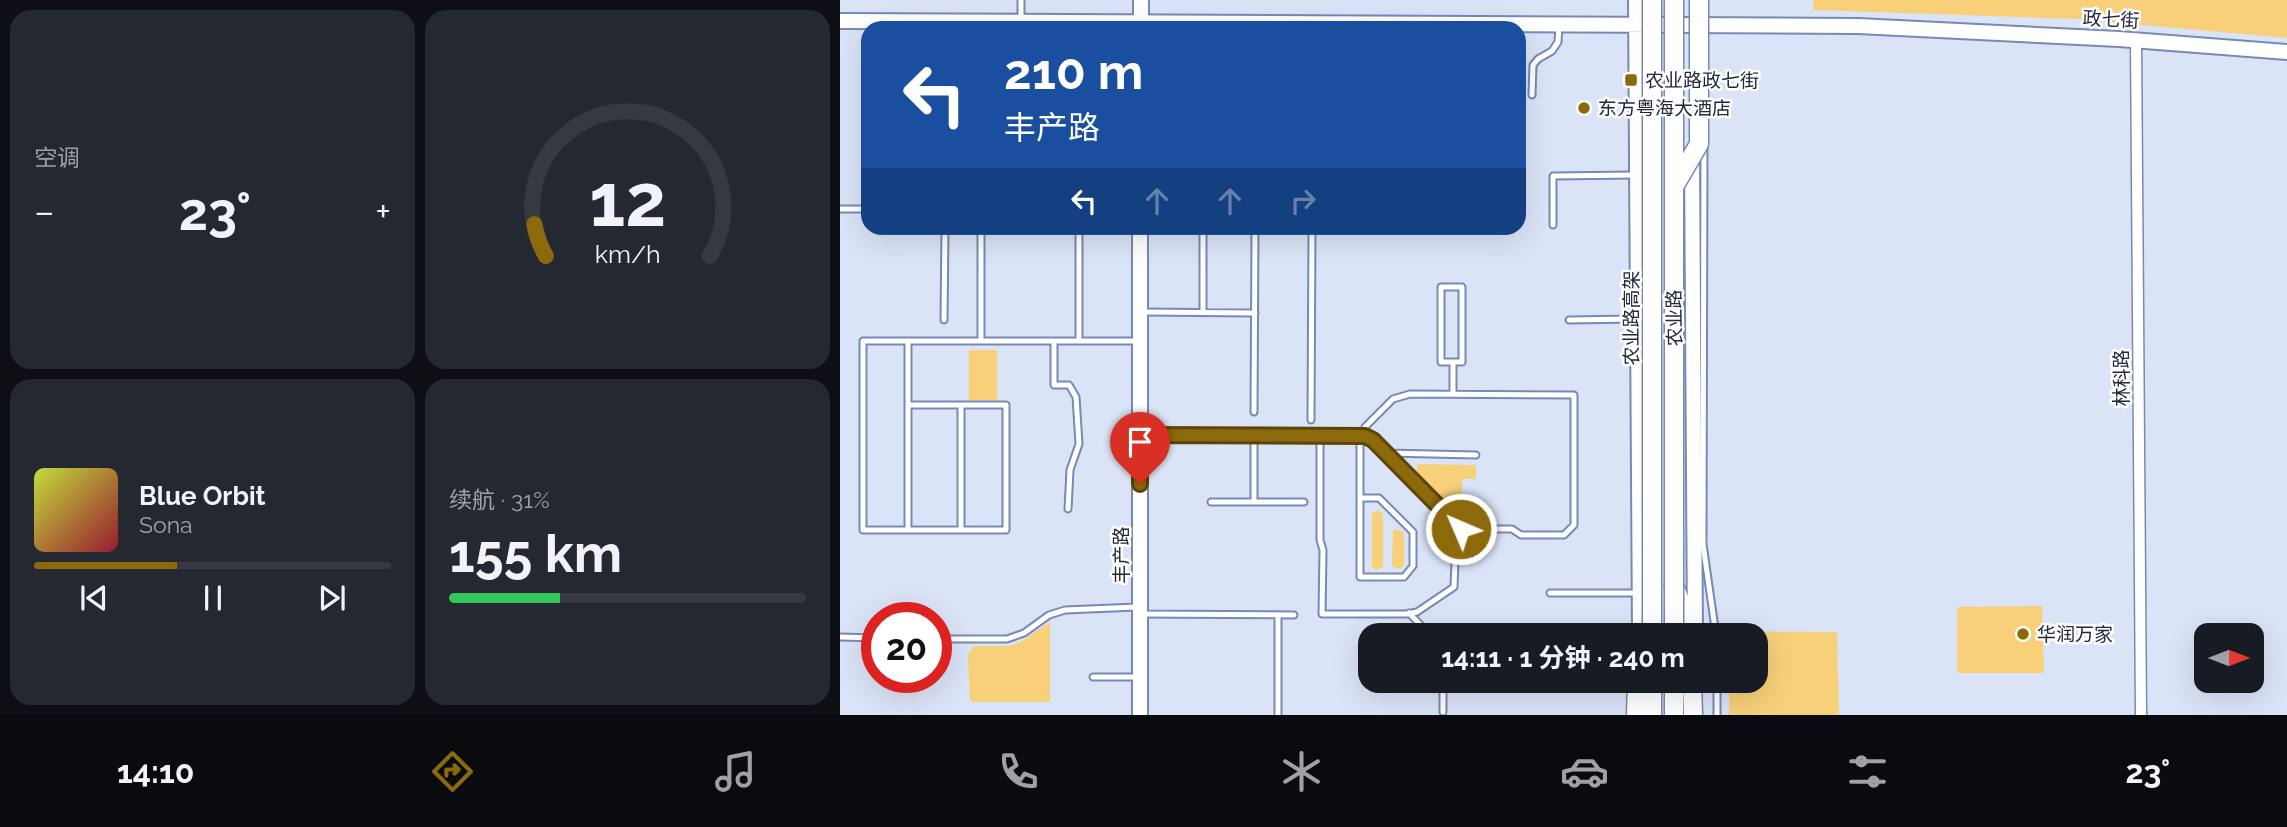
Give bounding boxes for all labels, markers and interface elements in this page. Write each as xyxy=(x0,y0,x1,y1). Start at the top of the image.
street label: 政七街 xyxy=(2082,7,2140,31)
text: 210 m xyxy=(1004,43,1143,100)
icon: left xyxy=(889,49,980,140)
place label: 农业路政七街 xyxy=(1645,69,1759,91)
marker: 农业路政七街 xyxy=(1623,72,1639,88)
place label: 东方粤海大酒店 xyxy=(1598,97,1731,119)
marker: 东方粤海大酒店 xyxy=(1576,100,1592,116)
text: 丰产路 xyxy=(1004,109,1100,146)
text: 空调 xyxy=(34,144,80,171)
text: 12 xyxy=(589,158,666,243)
text: 23° xyxy=(179,181,251,242)
icon: left xyxy=(1065,182,1103,220)
icon: ahead xyxy=(1138,182,1176,220)
icon: ahead xyxy=(1211,182,1249,220)
icon: right xyxy=(1284,182,1322,220)
text: − xyxy=(34,189,54,234)
text: + xyxy=(375,189,391,234)
text: km/h xyxy=(595,238,660,268)
street label: 农业路高架 xyxy=(1620,270,1642,366)
street label: 农业路 xyxy=(1663,289,1685,347)
street label: 林科路 xyxy=(2110,349,2132,407)
pin xyxy=(1110,412,1170,484)
icon: arrive xyxy=(1121,423,1159,461)
text: Blue Orbit xyxy=(139,481,266,511)
text: 续航 · 31% xyxy=(449,486,550,513)
position arrow xyxy=(1424,492,1498,566)
text: Sona xyxy=(139,511,193,538)
text: 155 km xyxy=(449,523,622,584)
street label: 丰产路 xyxy=(1110,526,1132,584)
icon: previous xyxy=(75,579,113,617)
icon: pause xyxy=(194,579,232,617)
icon: next xyxy=(313,579,351,617)
speed limit sign: 20 xyxy=(861,602,952,693)
place label: 华润万家 xyxy=(2037,623,2113,645)
north arrow xyxy=(2194,623,2264,693)
map controls xyxy=(2194,623,2264,693)
marker: 华润万家 xyxy=(2015,626,2031,642)
text: 14:11 · 1 分钟 · 240 m xyxy=(1441,643,1685,673)
icon: directions xyxy=(428,747,477,796)
icon: music xyxy=(711,747,760,796)
icon: phone xyxy=(994,747,1043,796)
icon: climate xyxy=(1277,747,1326,796)
icon: car xyxy=(1560,747,1609,796)
icon: filters xyxy=(1843,747,1892,796)
text: 14:10 xyxy=(117,753,194,790)
text: 23° xyxy=(2126,753,2170,790)

